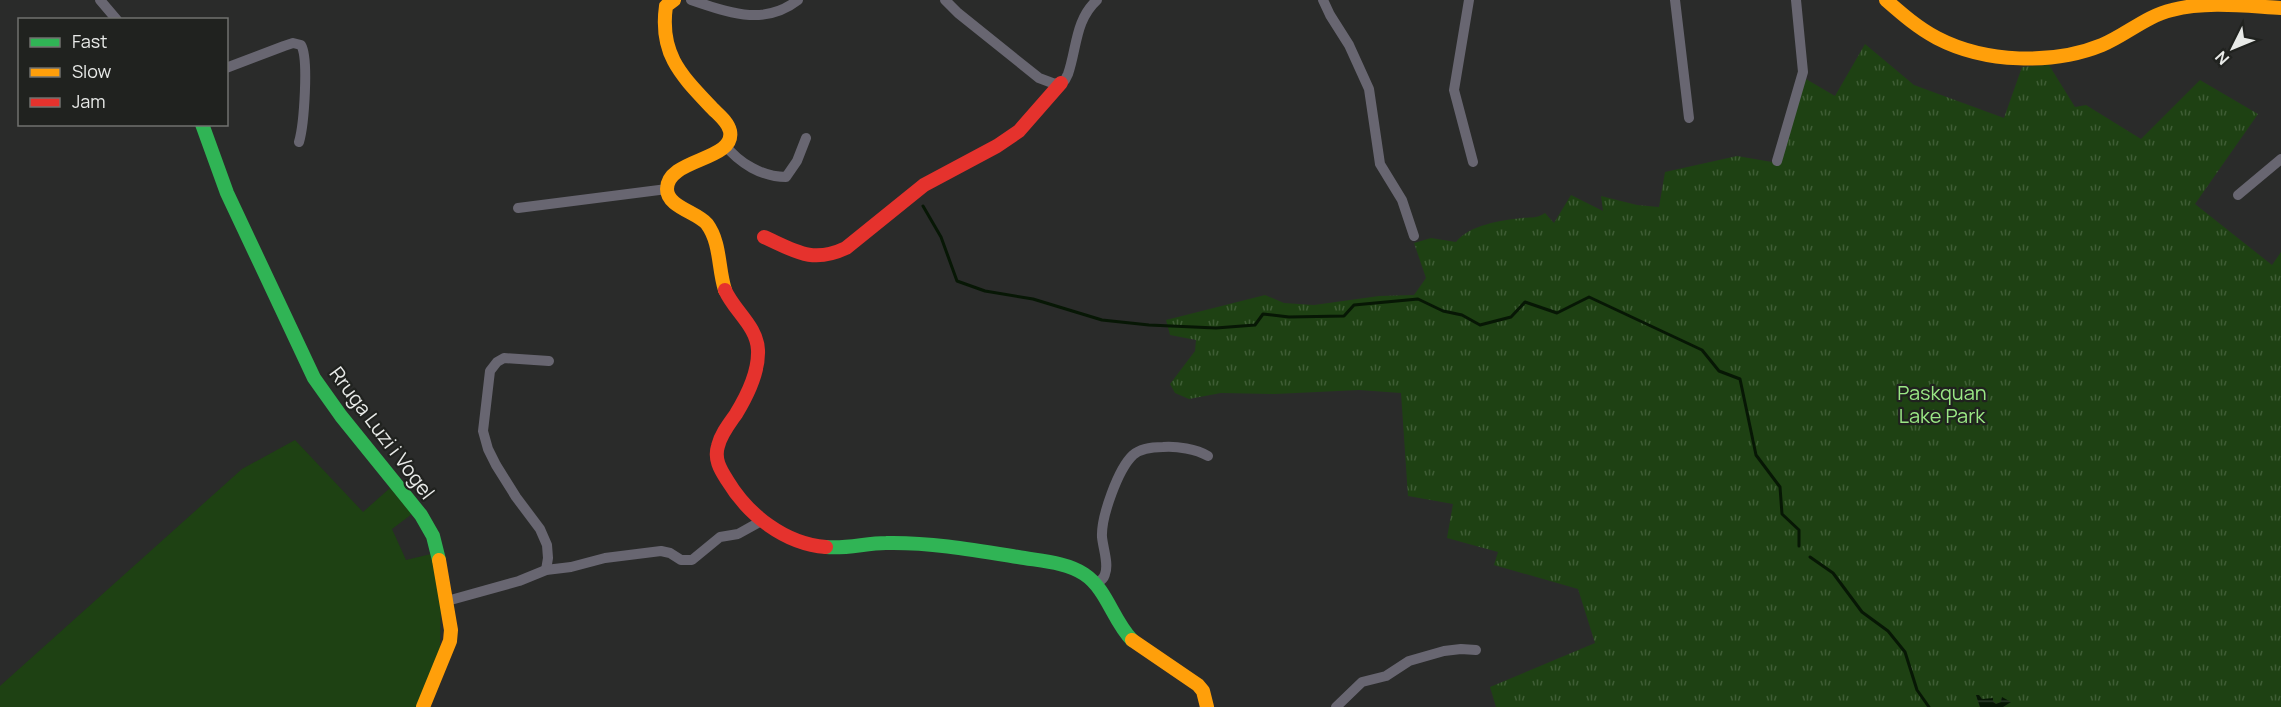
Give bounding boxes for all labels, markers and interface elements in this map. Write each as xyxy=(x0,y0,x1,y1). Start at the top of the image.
legend xyxy=(18,18,228,126)
north arrow xyxy=(2203,18,2263,78)
text: Fast xyxy=(72,29,107,53)
text: N xyxy=(2210,47,2234,70)
text: Slow xyxy=(72,59,112,83)
text: Jam xyxy=(72,89,106,113)
street label: Rruga Luzi i Vogel xyxy=(324,361,441,505)
park label: Paskquan Lake Park xyxy=(1897,379,1987,429)

